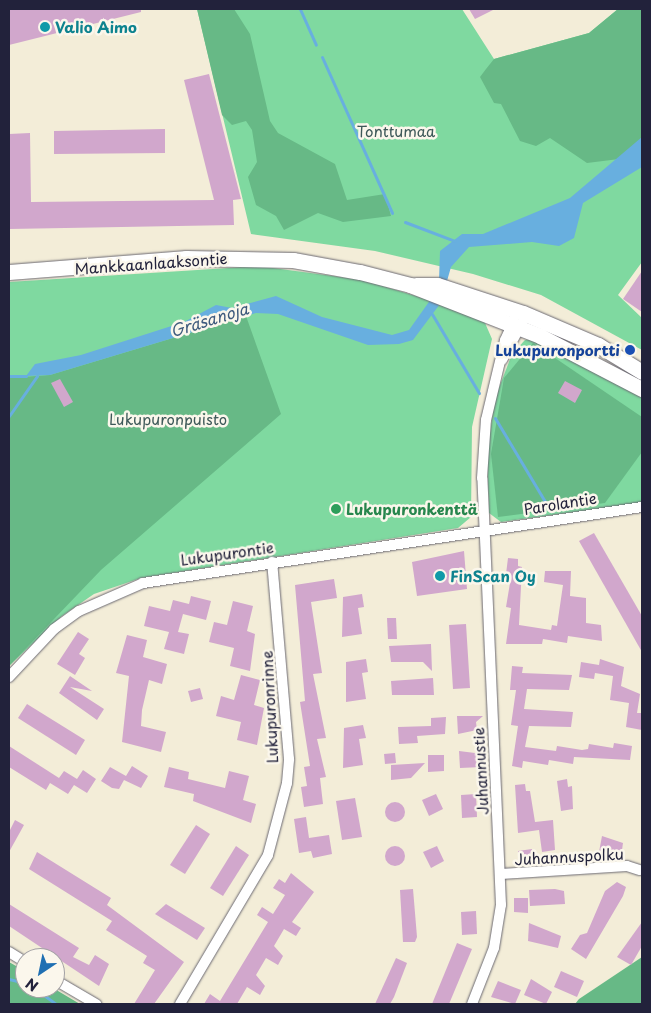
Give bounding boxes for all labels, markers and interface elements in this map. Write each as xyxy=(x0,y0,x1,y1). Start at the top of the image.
place label: Valio Aimo xyxy=(55,18,138,36)
marker: Valio Aimo xyxy=(39,21,51,33)
park label: Tonttumaa xyxy=(357,122,435,140)
street label: Mankkaanlaaksontie xyxy=(74,249,228,277)
water label: Gräsanoja xyxy=(168,298,250,340)
place label: Lukupuronportti xyxy=(495,341,620,359)
marker: Lukupuronportti xyxy=(624,344,636,356)
park label: Lukupuronpuisto xyxy=(109,410,227,428)
street label: Parolantie xyxy=(522,488,598,518)
place label: Lukupuronkenttä xyxy=(346,500,478,518)
marker: Lukupuronkenttä xyxy=(330,503,342,515)
street label: Lukupurontie xyxy=(179,538,275,568)
place label: FinScan Oy xyxy=(450,567,536,585)
marker: FinScan Oy xyxy=(434,570,446,582)
street label: Lukupuronrinne xyxy=(257,650,281,764)
street label: Juhannustie xyxy=(469,727,491,815)
street label: Juhannuspolku xyxy=(514,844,624,868)
north arrow xyxy=(15,948,65,998)
text: N xyxy=(21,973,42,997)

